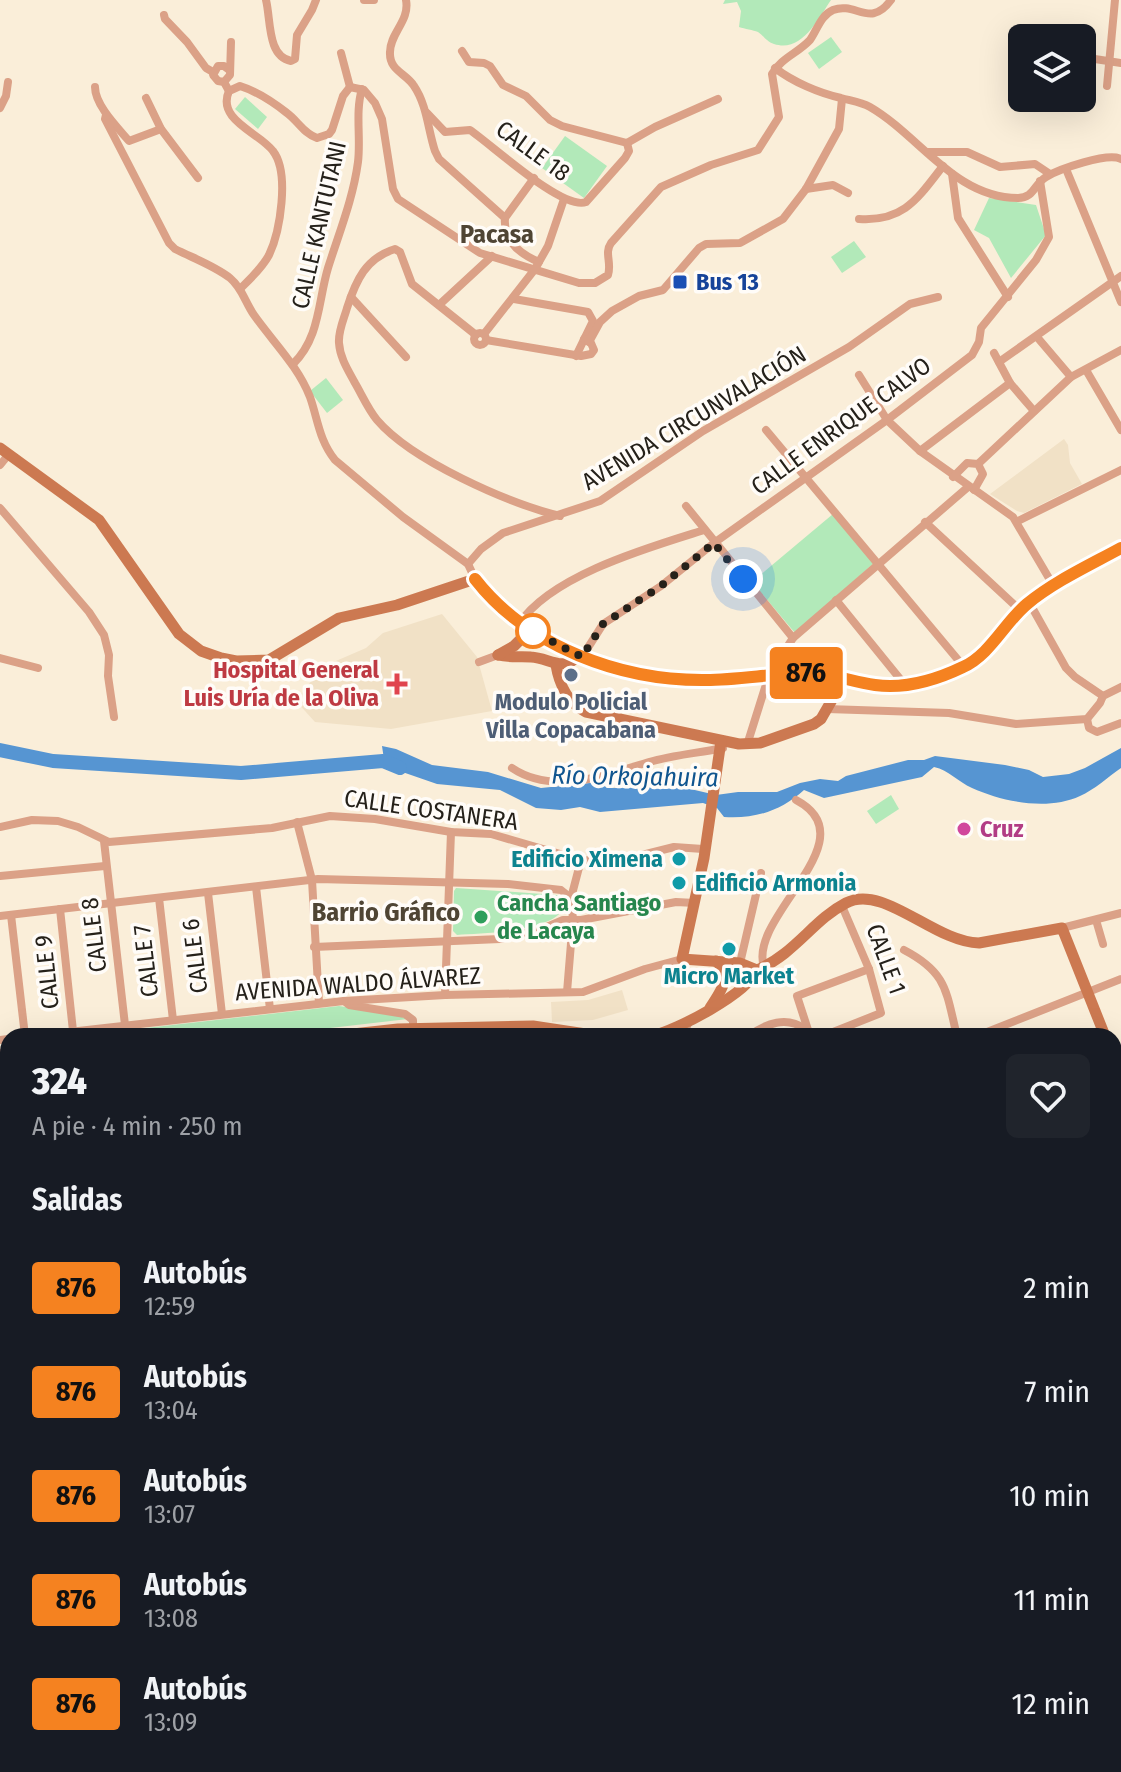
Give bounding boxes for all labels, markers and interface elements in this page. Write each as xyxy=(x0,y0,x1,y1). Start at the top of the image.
map controls xyxy=(1008,24,1096,112)
button: layers xyxy=(1008,24,1096,112)
street label: CALLE 18 xyxy=(491,115,575,187)
street label: CALLE KANTUTANI xyxy=(286,138,352,312)
district label: Pacasa xyxy=(460,219,534,250)
place label: Bus 13 xyxy=(696,268,759,296)
marker: Bus 13 xyxy=(671,273,689,291)
street label: AVENIDA CIRCUNVALACIÓN xyxy=(577,340,811,496)
street label: CALLE ENRIQUE CALVO xyxy=(746,351,936,501)
your location xyxy=(723,559,763,599)
unlabelled marker xyxy=(516,614,550,648)
line badge: 876 xyxy=(760,647,852,699)
place label: Hospital General Luis Uría de la Oliva xyxy=(184,656,379,712)
text: 876 xyxy=(786,656,826,689)
marker: Modulo Policial Villa Copacabana xyxy=(562,666,580,684)
marker: Hospital General Luis Uría de la Oliva xyxy=(386,673,408,695)
place label: Modulo Policial Villa Copacabana xyxy=(485,688,656,744)
water label: Río Orkojahuira xyxy=(551,760,719,793)
street label: CALLE COSTANERA xyxy=(342,784,520,836)
place label: Cruz xyxy=(980,815,1024,843)
marker: Cruz xyxy=(955,820,973,838)
place label: Edificio Ximena xyxy=(511,845,663,873)
marker: Edificio Ximena xyxy=(670,850,688,868)
place label: Edificio Armonia xyxy=(695,869,857,897)
marker: Edificio Armonia xyxy=(670,874,688,892)
place label: Cancha Santiago de Lacaya xyxy=(497,889,662,945)
street label: CALLE 8 xyxy=(76,896,112,974)
district label: Barrio Gráfico xyxy=(312,897,460,928)
marker: Cancha Santiago de Lacaya xyxy=(472,908,490,926)
street label: CALLE 6 xyxy=(177,917,213,995)
street label: CALLE 1 xyxy=(860,920,912,998)
street label: CALLE 7 xyxy=(128,923,164,999)
street label: CALLE 9 xyxy=(29,933,65,1011)
marker: Micro Market xyxy=(720,940,738,958)
street label: AVENIDA WALDO ÁLVAREZ xyxy=(234,960,482,1007)
place label: Micro Market xyxy=(664,962,795,990)
button: heart xyxy=(1006,1054,1090,1138)
text: 324 xyxy=(32,1058,87,1104)
text: A pie · 4 min · 250 m xyxy=(32,1111,242,1142)
text: Salidas xyxy=(32,1182,122,1218)
text: Autobús xyxy=(144,1255,247,1291)
text: 2 min xyxy=(1023,1270,1090,1306)
text: 876 xyxy=(56,1271,96,1304)
text: 12:59 xyxy=(144,1291,195,1322)
text: Autobús xyxy=(144,1359,247,1395)
text: 7 min xyxy=(1024,1374,1090,1410)
text: 876 xyxy=(56,1375,96,1408)
text: 13:04 xyxy=(144,1395,198,1426)
text: Autobús xyxy=(144,1463,247,1499)
text: 10 min xyxy=(1009,1478,1090,1514)
text: 876 xyxy=(56,1479,96,1512)
text: 13:07 xyxy=(144,1499,195,1530)
text: Autobús xyxy=(144,1567,247,1603)
text: 11 min xyxy=(1014,1582,1090,1618)
text: 876 xyxy=(56,1583,96,1616)
text: 13:08 xyxy=(144,1603,198,1634)
text: Autobús xyxy=(144,1671,247,1707)
text: 12 min xyxy=(1012,1686,1090,1722)
text: 876 xyxy=(56,1687,96,1720)
text: 13:09 xyxy=(144,1707,197,1738)

